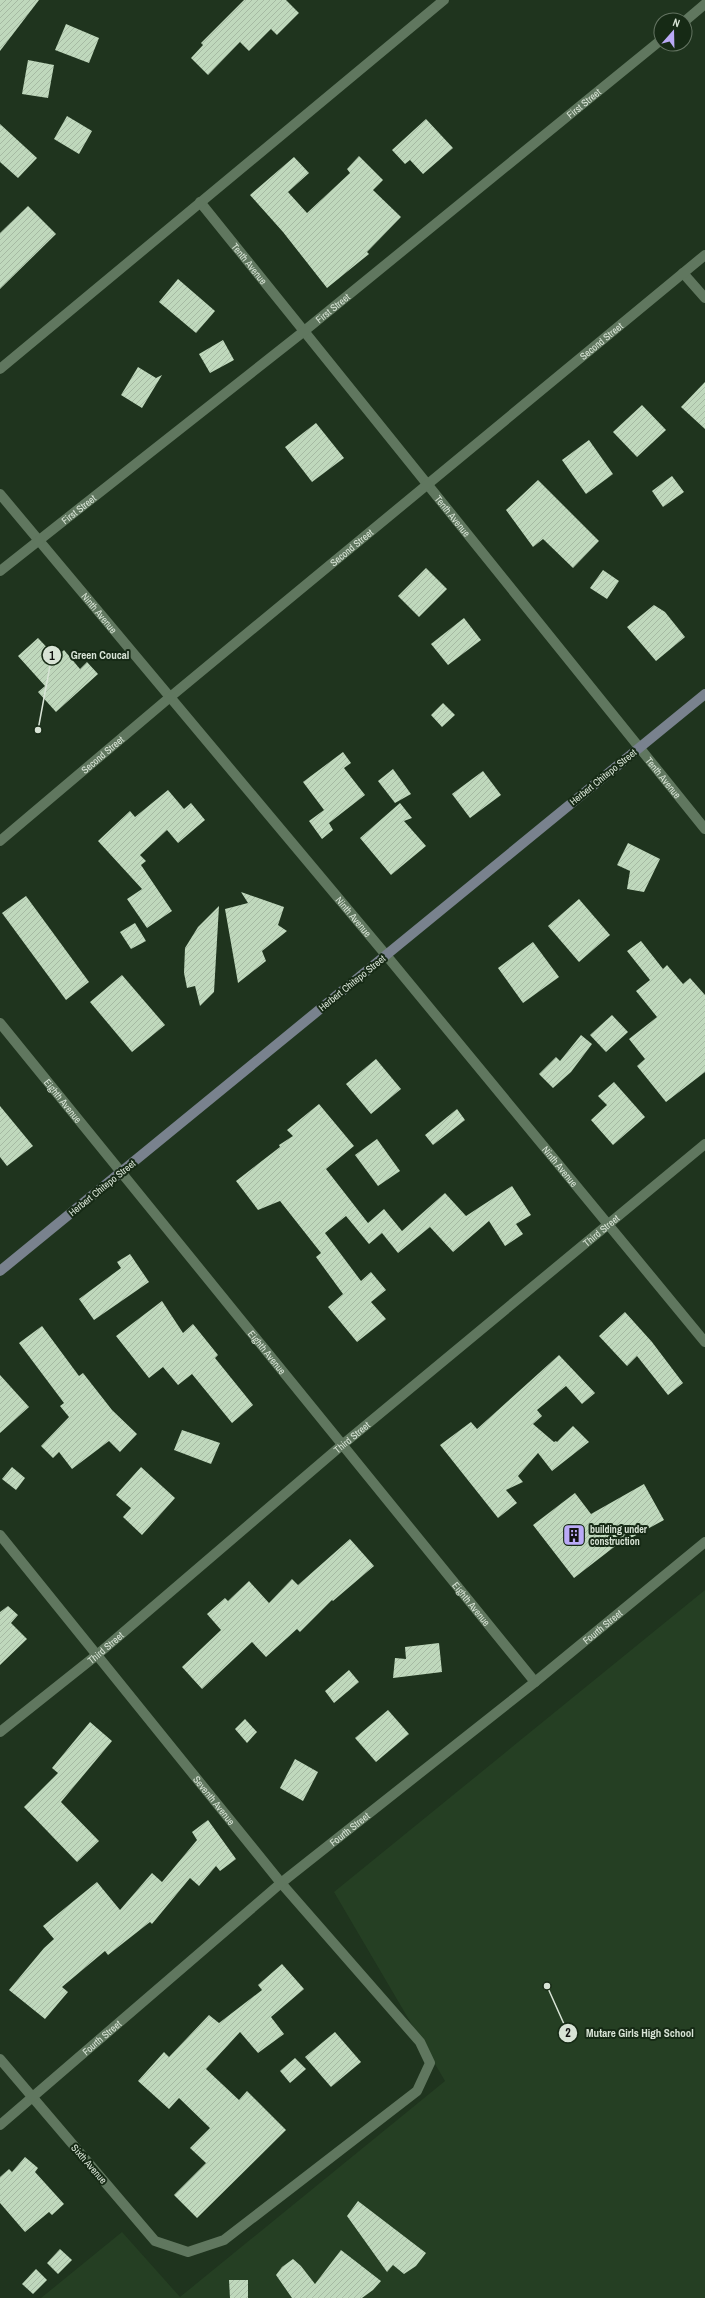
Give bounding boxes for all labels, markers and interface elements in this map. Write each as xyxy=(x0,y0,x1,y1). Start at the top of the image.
north arrow xyxy=(653,12,693,52)
text: N xyxy=(671,15,682,30)
street label: First Street xyxy=(564,85,604,121)
street label: Tenth Avenue xyxy=(229,240,270,287)
street label: First Street xyxy=(313,290,353,326)
street label: Second Street xyxy=(577,319,626,362)
street label: First Street xyxy=(59,491,99,527)
street label: Tenth Avenue xyxy=(432,492,474,540)
street label: Second Street xyxy=(327,525,376,569)
street label: Ninth Avenue xyxy=(79,590,121,636)
callout: Green Coucal xyxy=(42,644,137,667)
text: 1 xyxy=(49,648,55,664)
text: Green Coucal xyxy=(71,648,129,662)
street label: Second Street xyxy=(78,732,127,776)
street label: Herbert Chitepo Street xyxy=(567,746,640,808)
street label: Tenth Avenue xyxy=(643,754,684,801)
street label: Ninth Avenue xyxy=(333,893,375,940)
street label: Herbert Chitepo Street xyxy=(316,952,389,1014)
street label: Eighth Avenue xyxy=(41,1076,85,1126)
street label: Ninth Avenue xyxy=(539,1143,581,1190)
street label: Herbert Chitepo Street xyxy=(66,1157,139,1219)
street label: Third Street xyxy=(580,1211,622,1249)
street label: Eighth Avenue xyxy=(245,1327,289,1377)
street label: Third Street xyxy=(331,1418,373,1456)
building icon: building under construction xyxy=(561,1522,587,1548)
place label: building under construction xyxy=(590,1523,648,1548)
street label: Eighth Avenue xyxy=(450,1579,494,1629)
street label: Fourth Street xyxy=(580,1606,625,1647)
street label: Third Street xyxy=(85,1628,127,1667)
street label: Seventh Avenue xyxy=(190,1773,238,1828)
street label: Fourth Street xyxy=(327,1809,373,1849)
street label: Fourth Street xyxy=(79,2017,124,2058)
callout: Mutare Girls High School xyxy=(558,2022,702,2045)
text: 2 xyxy=(565,2025,571,2041)
text: Mutare Girls High School xyxy=(586,2026,694,2040)
street label: Sixth Avenue xyxy=(68,2142,110,2187)

